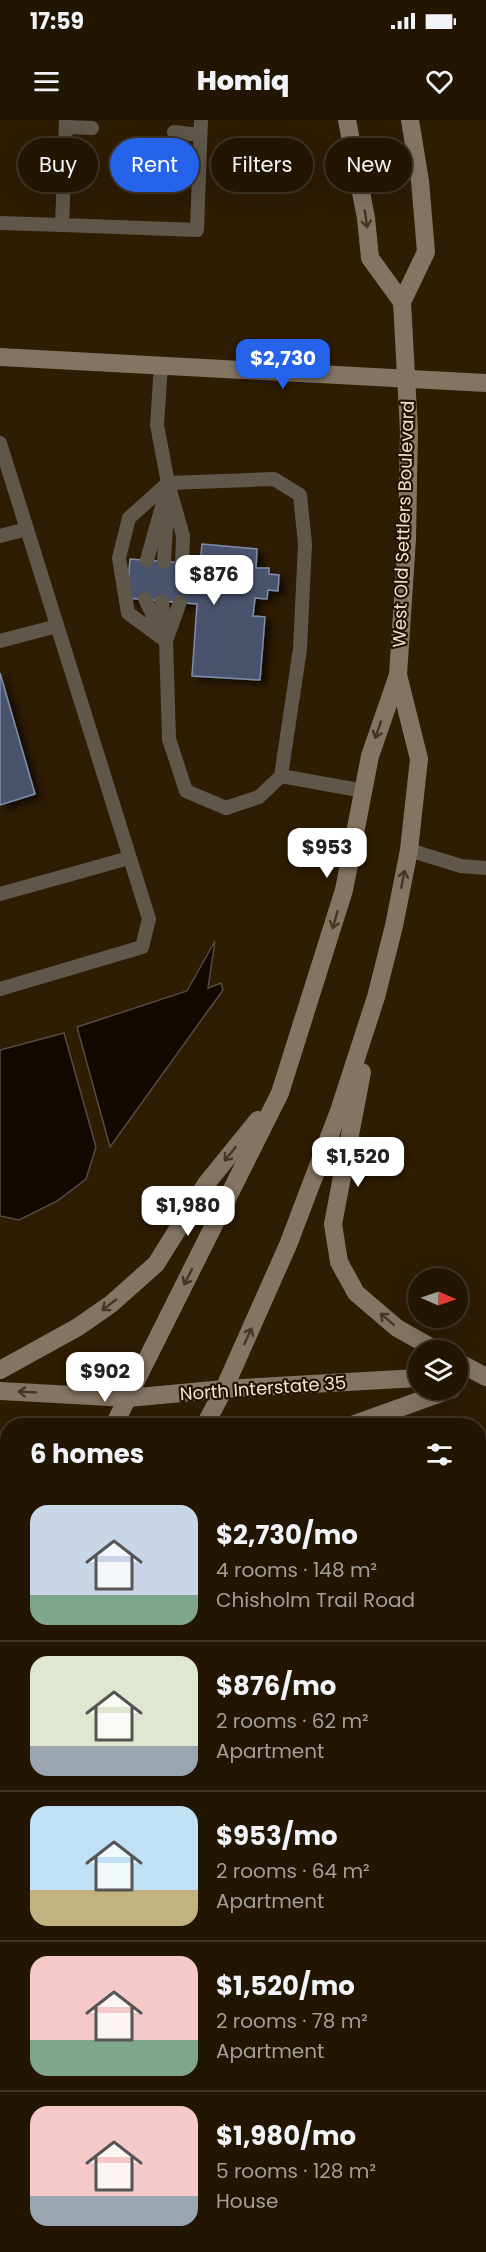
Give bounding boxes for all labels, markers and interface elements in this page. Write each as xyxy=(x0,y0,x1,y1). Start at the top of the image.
text: 17:59 xyxy=(30,6,84,37)
text: Homiq xyxy=(197,62,289,99)
icon: menu xyxy=(30,65,63,98)
icon: heart xyxy=(423,65,456,98)
chip: Buy xyxy=(18,138,98,192)
chip: Rent xyxy=(110,138,199,192)
chip: Filters xyxy=(211,138,313,192)
chip: New xyxy=(325,138,412,192)
one-way arrow xyxy=(361,208,372,228)
pin: $2,730 xyxy=(234,339,332,390)
text: $2,730 xyxy=(250,344,316,372)
street label: West Old Settlers Boulevard xyxy=(386,400,420,648)
pin: $876 xyxy=(178,555,250,606)
text: $876 xyxy=(189,560,239,588)
one-way arrow xyxy=(372,720,383,739)
pin: $953 xyxy=(291,828,363,879)
text: $953 xyxy=(302,833,352,861)
one-way arrow xyxy=(398,870,409,889)
one-way arrow xyxy=(329,910,340,929)
pin: $1,520 xyxy=(309,1137,407,1188)
text: $1,520 xyxy=(326,1142,390,1170)
one-way arrow xyxy=(224,1146,237,1162)
pin: $1,980 xyxy=(139,1186,237,1237)
text: $1,980 xyxy=(156,1191,220,1219)
one-way arrow xyxy=(182,1267,194,1285)
north arrow xyxy=(408,1268,468,1328)
map controls xyxy=(408,1268,468,1400)
one-way arrow xyxy=(101,1298,117,1311)
one-way arrow xyxy=(379,1313,395,1326)
one-way arrow xyxy=(242,1327,254,1345)
button: layers xyxy=(408,1340,468,1400)
pin: $902 xyxy=(69,1352,141,1403)
text: $902 xyxy=(80,1357,130,1385)
street label: North Interstate 35 xyxy=(179,1370,347,1406)
one-way arrow xyxy=(18,1387,38,1398)
text: 6 homes xyxy=(30,1436,144,1472)
icon: filters xyxy=(423,1438,456,1471)
text: $2,730/mo xyxy=(216,1517,358,1553)
icon: home xyxy=(78,1529,150,1601)
text: 4 rooms · 148 m² xyxy=(216,1556,377,1584)
text: Chisholm Trail Road xyxy=(216,1586,415,1614)
text: $876/mo xyxy=(216,1668,336,1704)
icon: home xyxy=(78,1680,150,1752)
text: 2 rooms · 62 m² xyxy=(216,1707,369,1735)
text: Apartment xyxy=(216,1737,324,1765)
text: $953/mo xyxy=(216,1818,338,1854)
icon: home xyxy=(78,1830,150,1902)
text: 2 rooms · 64 m² xyxy=(216,1857,370,1885)
text: Apartment xyxy=(216,1887,324,1915)
text: $1,520/mo xyxy=(216,1968,355,2004)
icon: home xyxy=(78,1980,150,2052)
text: 2 rooms · 78 m² xyxy=(216,2007,368,2035)
text: Apartment xyxy=(216,2037,324,2065)
text: $1,980/mo xyxy=(216,2118,356,2154)
icon: home xyxy=(78,2130,150,2202)
text: 5 rooms · 128 m² xyxy=(216,2157,376,2185)
text: House xyxy=(216,2187,278,2215)

